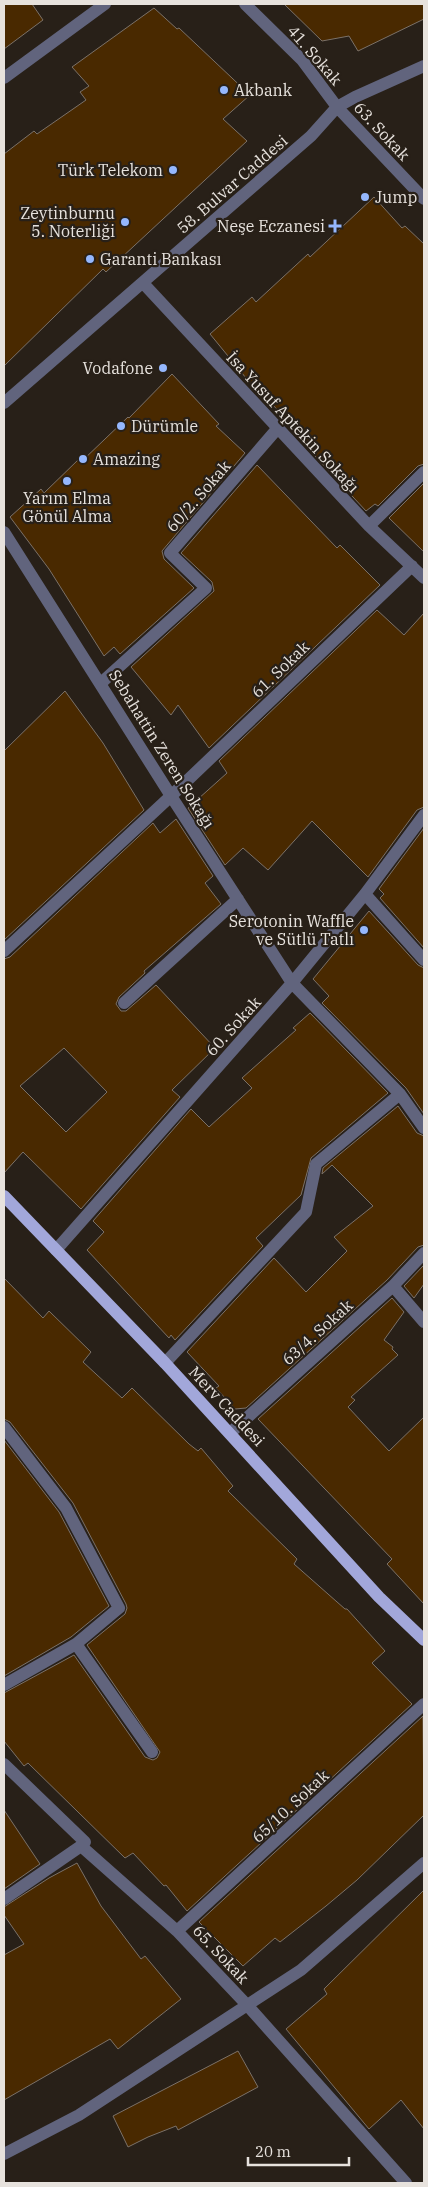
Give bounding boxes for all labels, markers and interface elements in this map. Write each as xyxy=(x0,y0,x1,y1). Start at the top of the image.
street label: 41. Sokak xyxy=(283,21,347,90)
place label: Akbank xyxy=(234,80,293,100)
marker: Akbank xyxy=(218,84,230,96)
street label: 63. Sokak xyxy=(350,97,415,165)
street label: 58. Bulvar Caddesi xyxy=(173,130,291,238)
place label: Türk Telekom xyxy=(58,160,163,180)
marker: Türk Telekom xyxy=(167,164,179,176)
place label: Jump xyxy=(375,187,417,207)
marker: Jump xyxy=(359,191,371,203)
place label: Zeytinburnu 5. Noterliği xyxy=(20,203,115,241)
marker: Zeytinburnu 5. Noterliği xyxy=(119,216,131,228)
place label: Neşe Eczanesi xyxy=(217,216,325,236)
marker: Neşe Eczanesi xyxy=(329,220,341,232)
place label: Garanti Bankası xyxy=(100,249,222,269)
marker: Garanti Bankası xyxy=(84,253,96,265)
street label: İsa Yusuf Aptekin Sokağı xyxy=(222,347,364,497)
place label: Vodafone xyxy=(82,358,153,378)
marker: Vodafone xyxy=(157,362,169,374)
place label: Dürümle xyxy=(131,416,198,436)
marker: Dürümle xyxy=(115,420,127,432)
place label: Amazing xyxy=(93,449,160,469)
marker: Amazing xyxy=(77,453,89,465)
street label: 60/2. Sokak xyxy=(161,456,235,536)
marker: Yarım Elma Gönül Alma xyxy=(61,475,73,487)
place label: Yarım Elma Gönül Alma xyxy=(23,488,112,526)
street label: 61. Sokak xyxy=(247,636,314,702)
street label: Sebahattin Zeren Sokağı xyxy=(105,666,219,832)
place label: Serotonin Waffle ve Sütlü Tatlı xyxy=(229,911,354,949)
marker: Serotonin Waffle ve Sütlü Tatlı xyxy=(358,924,370,936)
street label: 60. Sokak xyxy=(201,992,265,1060)
street label: 63/4. Sokak xyxy=(277,1295,357,1369)
street label: Merv Caddesi xyxy=(185,1362,269,1450)
street label: 65/10. Sokak xyxy=(247,1765,333,1847)
street label: 65. Sokak xyxy=(189,1920,254,1988)
scale bar xyxy=(248,2134,349,2166)
text: 20 m xyxy=(255,2142,291,2161)

